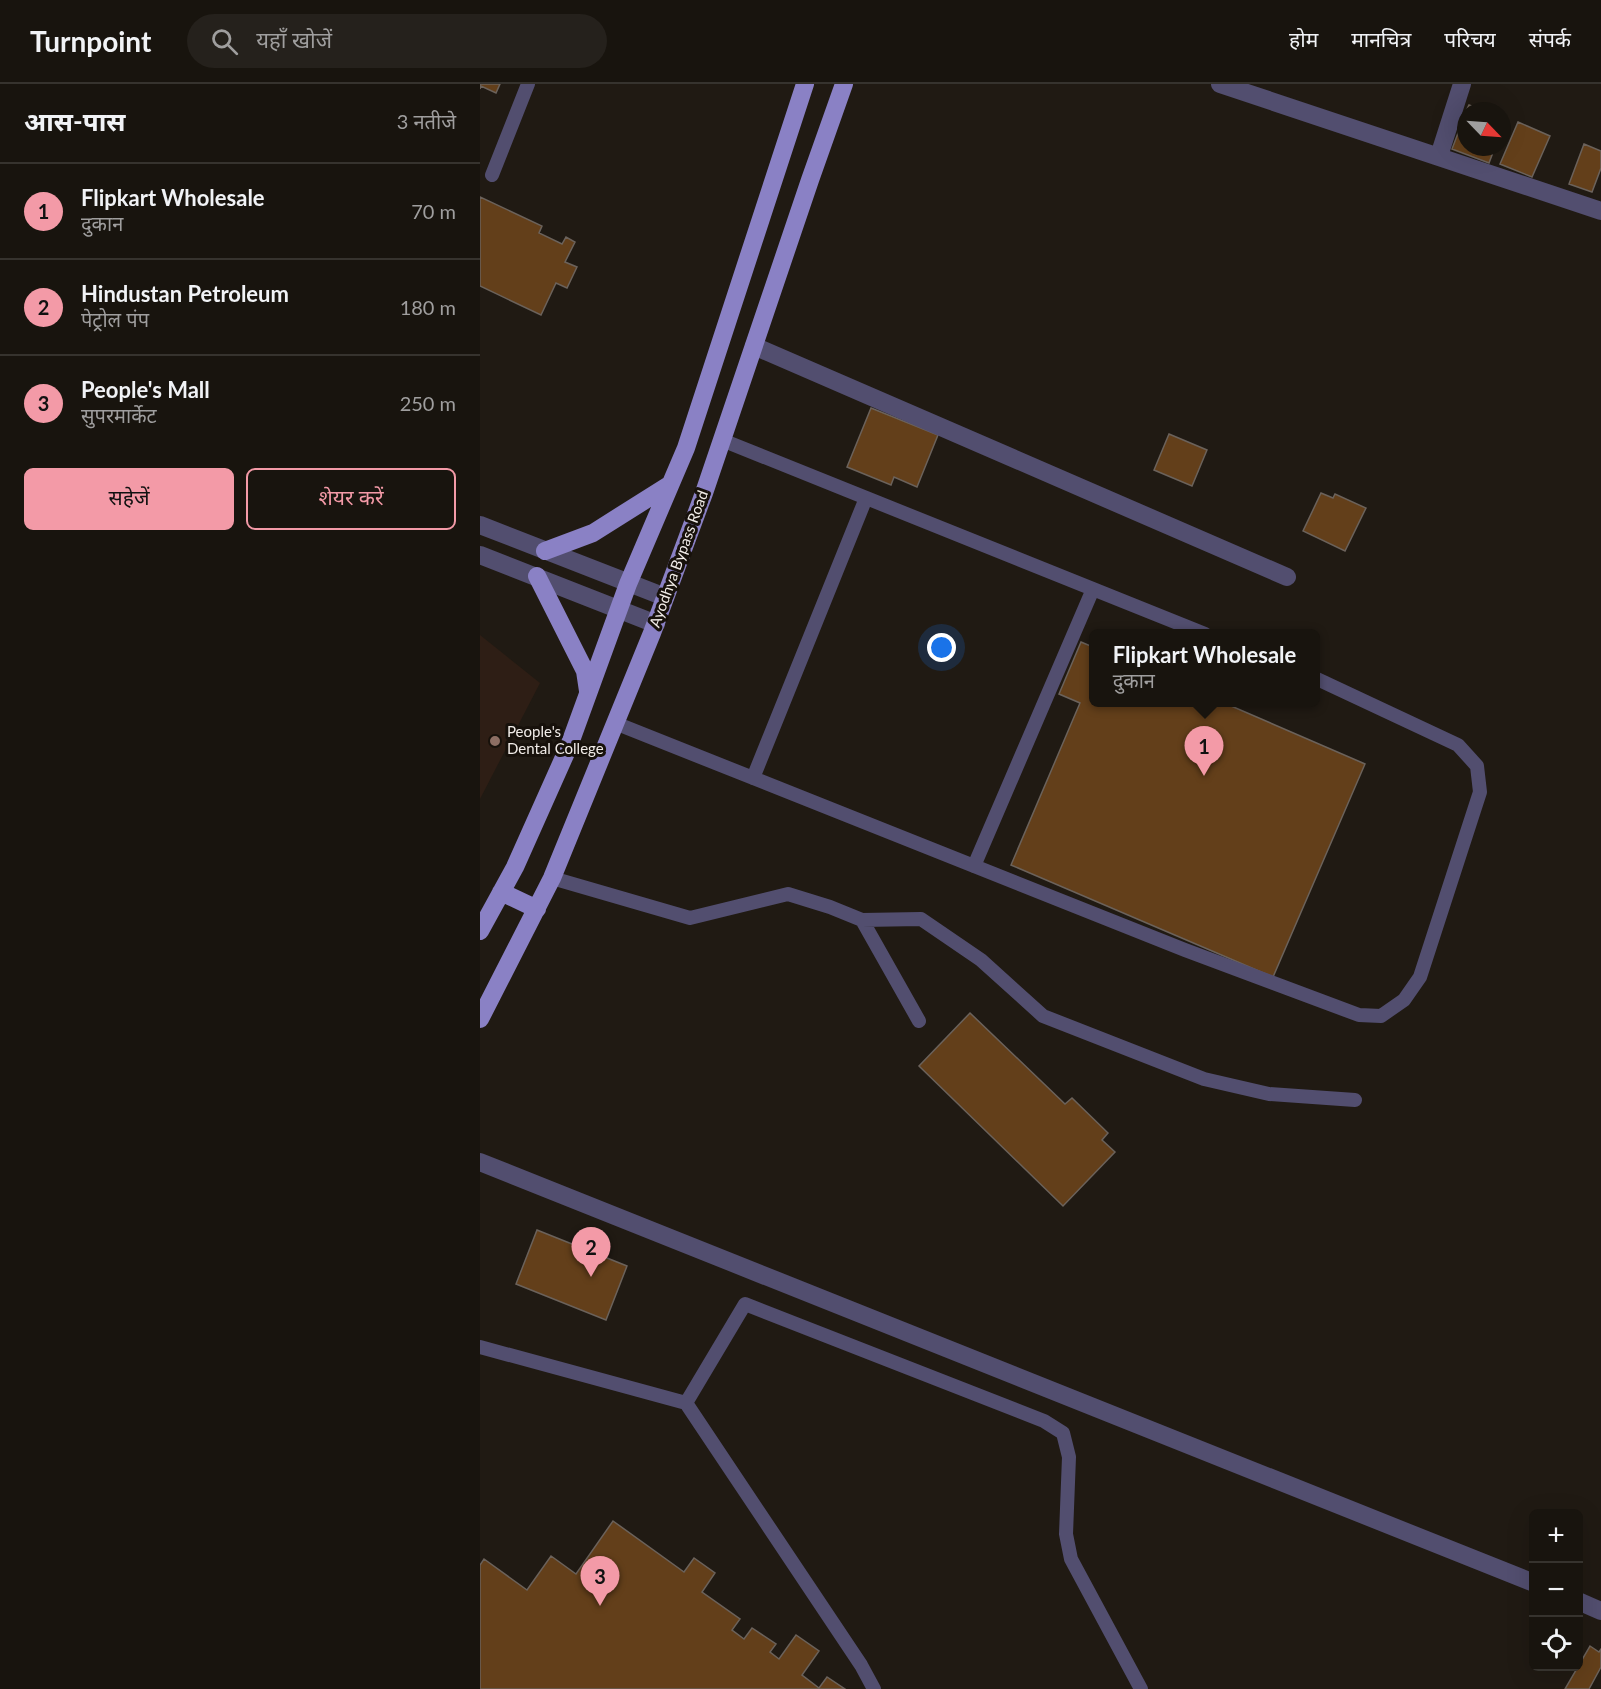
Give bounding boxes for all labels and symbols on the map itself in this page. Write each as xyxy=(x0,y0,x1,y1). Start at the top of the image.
north arrow xyxy=(1457,102,1511,156)
street label: Ayodhya Bypass Road xyxy=(645,488,711,629)
your location xyxy=(927,633,956,662)
place label: People's Dental College xyxy=(507,722,604,757)
pin: 1 xyxy=(1184,726,1224,776)
marker: People's Dental College xyxy=(488,734,502,748)
pin: 2 xyxy=(572,1228,610,1277)
pin: 3 xyxy=(580,1556,620,1606)

